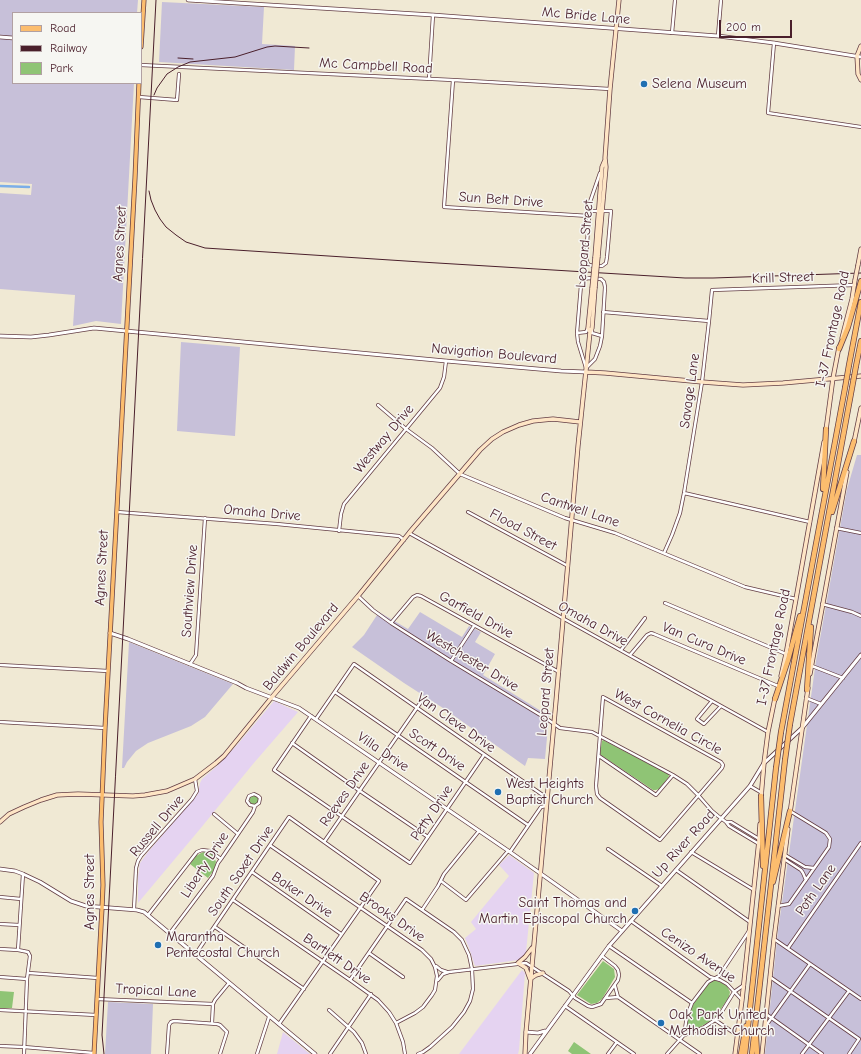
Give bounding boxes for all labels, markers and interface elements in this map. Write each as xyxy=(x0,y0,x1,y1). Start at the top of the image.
street label: Mc Bride Lane xyxy=(541,4,631,28)
legend xyxy=(12,12,142,84)
scale bar xyxy=(721,12,794,38)
text: 200 m xyxy=(726,20,761,34)
text: Road xyxy=(50,21,76,35)
text: Railway xyxy=(50,41,87,55)
street label: Mc Campbell Road xyxy=(319,55,433,77)
text: Park xyxy=(50,61,73,75)
place label: Selena Museum xyxy=(652,76,747,92)
marker: Selena Museum xyxy=(639,79,649,89)
street label: Sun Belt Drive xyxy=(458,189,544,211)
street label: Leopard Street xyxy=(573,199,597,289)
street label: Agnes Street xyxy=(110,206,130,282)
street label: Krill Street xyxy=(752,269,814,287)
street label: I-37 Frontage Road xyxy=(812,269,854,389)
street label: Navigation Boulevard xyxy=(431,340,557,368)
street label: Savage Lane xyxy=(676,352,704,430)
street label: Westway Drive xyxy=(350,401,418,477)
street label: Cantwell Lane xyxy=(538,489,622,531)
street label: Omaha Drive xyxy=(223,501,301,525)
street label: Flood Street xyxy=(487,505,559,555)
street label: Agnes Street xyxy=(92,530,112,606)
street label: Southview Drive xyxy=(178,544,202,638)
street label: I-37 Frontage Road xyxy=(753,587,795,707)
street label: Garfield Drive xyxy=(436,588,516,642)
street label: Omaha Drive xyxy=(555,598,631,650)
street label: Baldwin Boulevard xyxy=(260,600,342,694)
street label: Van Cura Drive xyxy=(660,619,748,669)
street label: Westchester Drive xyxy=(422,627,522,695)
street label: Leopard Street xyxy=(534,647,558,737)
street label: West Cornelia Circle xyxy=(611,685,725,759)
street label: Van Cleve Drive xyxy=(413,690,499,756)
street label: Scott Drive xyxy=(406,725,468,775)
street label: Villa Drive xyxy=(354,729,412,775)
street label: Reeves Drive xyxy=(316,758,374,830)
place label: West Heights Baptist Church xyxy=(506,776,594,808)
street label: Petty Drive xyxy=(407,782,457,844)
marker: West Heights Baptist Church xyxy=(493,787,503,797)
street label: Russell Drive xyxy=(126,792,188,860)
street label: Up River Road xyxy=(649,806,719,882)
street label: South Saxet Drive xyxy=(205,823,277,919)
street label: Liberty Drive xyxy=(177,829,233,901)
street label: Agnes Street xyxy=(82,854,98,930)
street label: Poth Lane xyxy=(792,861,840,919)
street label: Baker Drive xyxy=(268,869,336,921)
street label: Brooks Drive xyxy=(356,888,428,946)
place label: Saint Thomas and Martin Episcopal Church xyxy=(479,895,627,928)
marker: Saint Thomas and Martin Episcopal Church xyxy=(630,906,640,916)
street label: Cenizo Avenue xyxy=(657,924,739,986)
place label: Marantha Pentecostal Church xyxy=(166,929,280,962)
street label: Bartlett Drive xyxy=(300,930,374,988)
marker: Marantha Pentecostal Church xyxy=(153,940,163,950)
street label: Tropical Lane xyxy=(115,980,197,1002)
place label: Oak Park United Methodist Church xyxy=(669,1007,774,1040)
marker: Oak Park United Methodist Church xyxy=(656,1018,666,1028)

